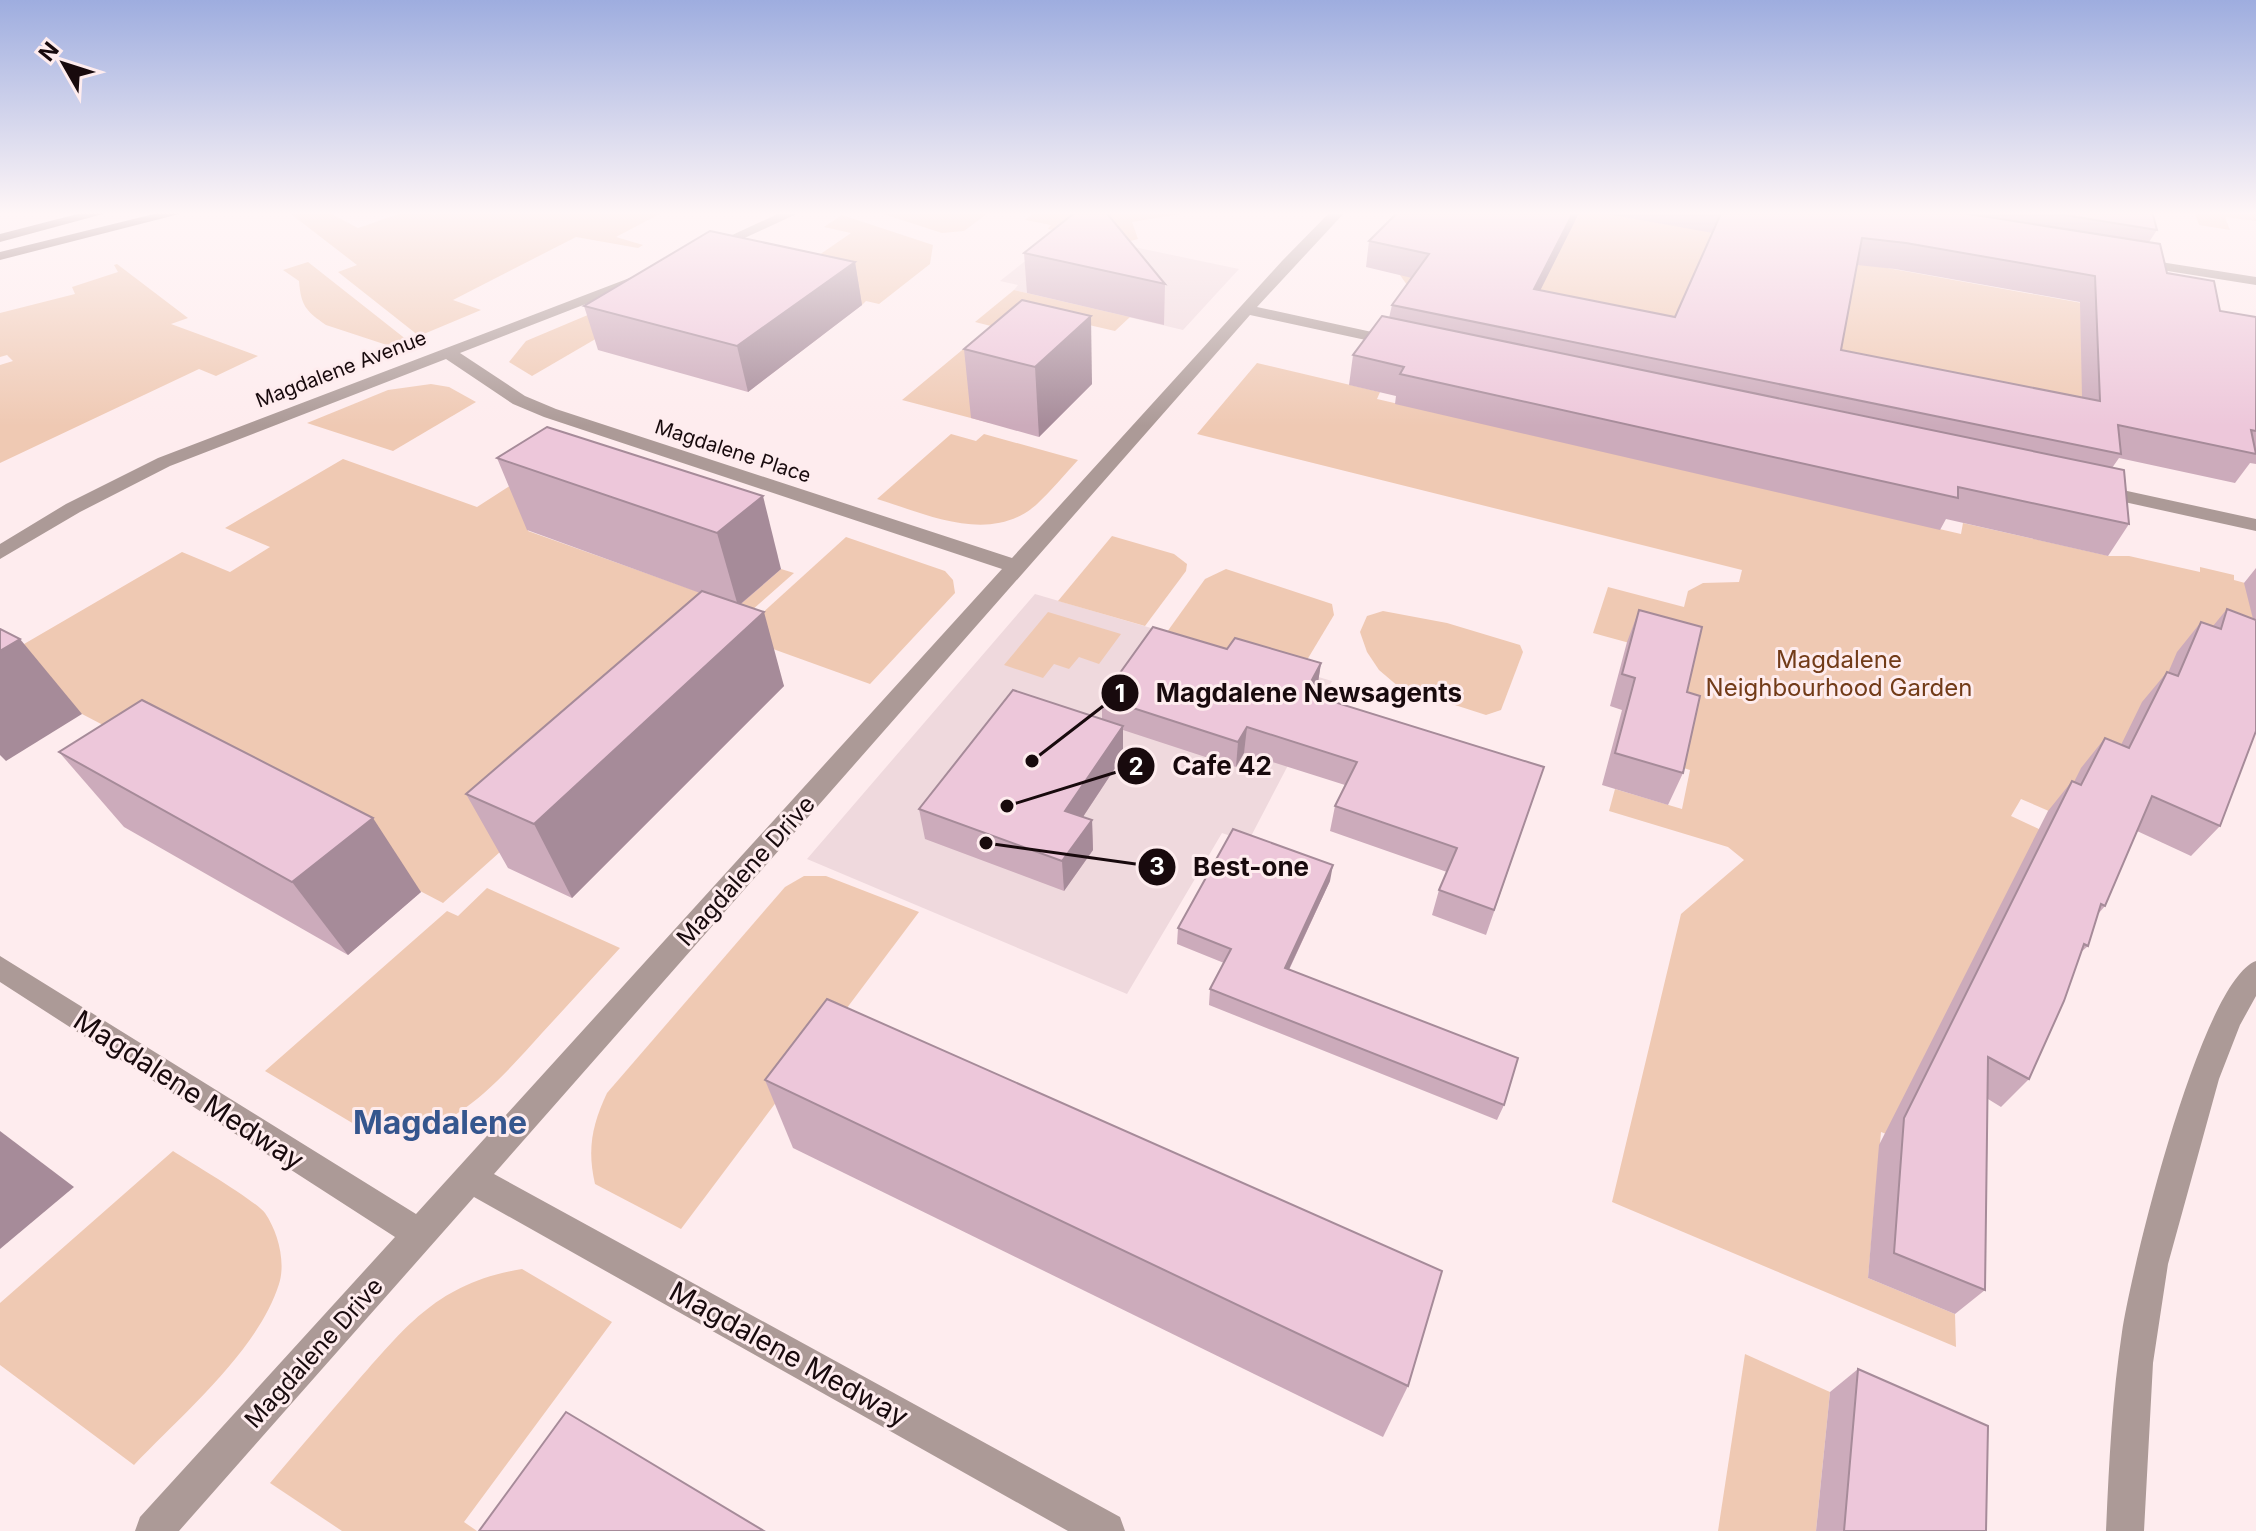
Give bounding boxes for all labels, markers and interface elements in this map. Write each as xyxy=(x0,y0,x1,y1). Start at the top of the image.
north arrow xyxy=(24,24,104,104)
text: N xyxy=(33,37,64,66)
street label: Magdalene Avenue xyxy=(252,325,430,413)
street label: Magdalene Place xyxy=(652,414,814,488)
park label: Magdalene Neighbourhood Garden xyxy=(1706,645,1972,702)
callout: Magdalene Newsagents xyxy=(1100,668,1478,718)
text: Magdalene Newsagents xyxy=(1156,677,1462,708)
text: 1 xyxy=(1115,679,1125,708)
callout: Cafe 42 xyxy=(1116,741,1288,791)
text: Cafe 42 xyxy=(1172,750,1272,781)
text: 2 xyxy=(1128,752,1144,781)
street label: Magdalene Drive xyxy=(671,789,821,952)
callout: Best-one xyxy=(1137,842,1326,892)
text: Best-one xyxy=(1193,851,1309,882)
text: 3 xyxy=(1149,852,1165,881)
street label: Magdalene Medway xyxy=(68,1003,310,1177)
district label: Magdalene xyxy=(353,1103,527,1142)
street label: Magdalene Drive xyxy=(239,1271,389,1434)
street label: Magdalene Medway xyxy=(664,1274,914,1434)

